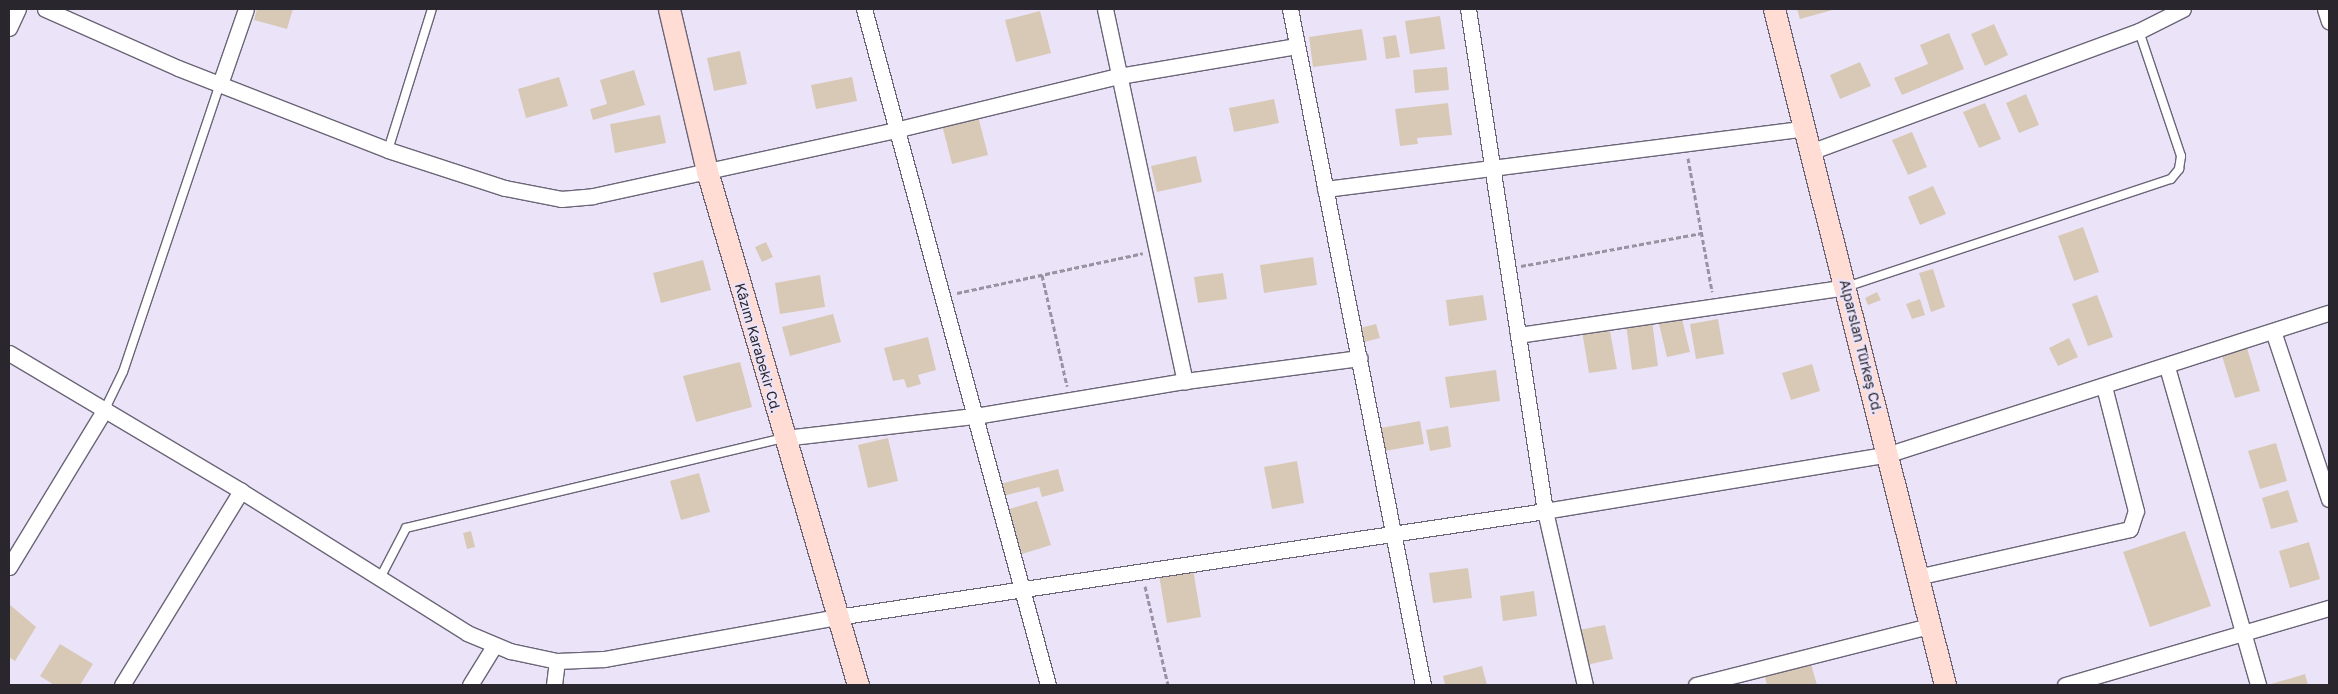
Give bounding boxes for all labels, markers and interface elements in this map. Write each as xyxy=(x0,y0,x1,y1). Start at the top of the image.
street label: Alparslan Türkeş Cd. xyxy=(1836,278,1886,416)
street label: Kâzım Karabekir Cd. xyxy=(731,281,785,415)

